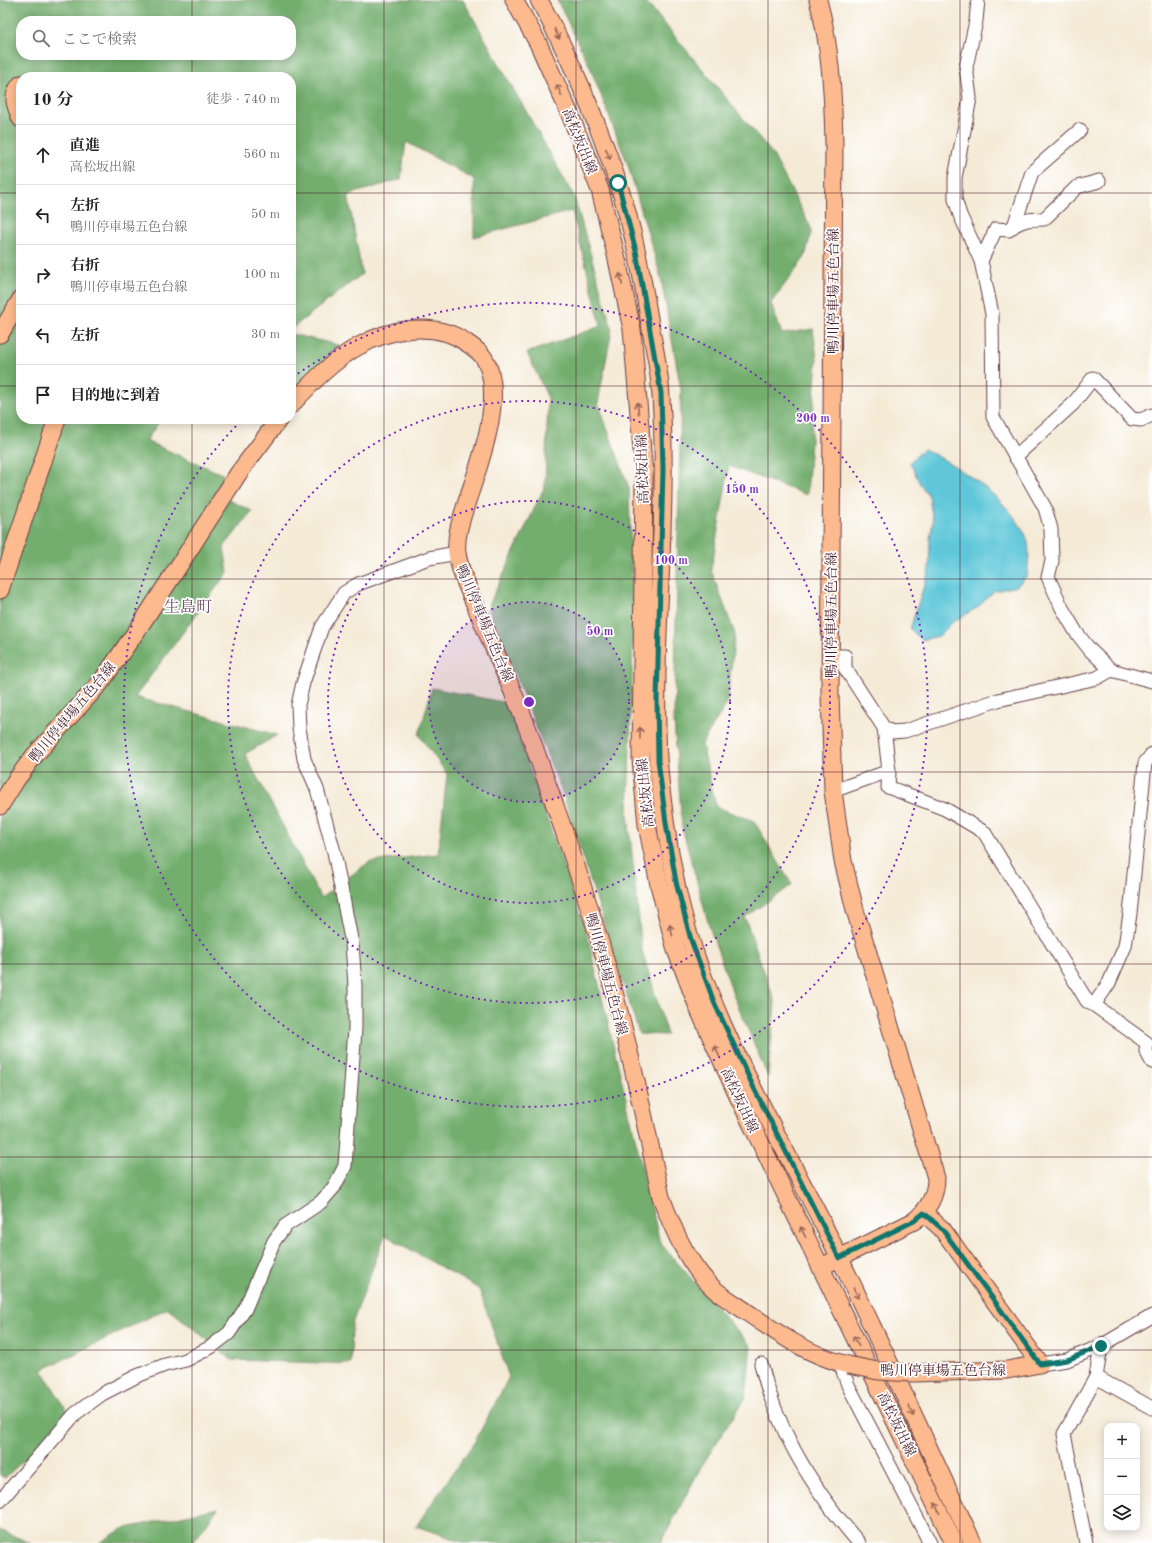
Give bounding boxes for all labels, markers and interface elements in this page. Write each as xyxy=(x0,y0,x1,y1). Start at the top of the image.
search box xyxy=(16,16,296,60)
icon: search xyxy=(30,27,52,49)
one-way arrow xyxy=(554,28,561,40)
text: ここで検索 xyxy=(62,33,137,48)
one-way arrow xyxy=(555,84,562,96)
text: 10 分 xyxy=(32,92,73,109)
text: 徒歩 · 740 m xyxy=(206,93,280,106)
street label: 高松坂出線 xyxy=(559,106,600,176)
text: 直進 xyxy=(70,139,100,154)
icon: ahead xyxy=(32,144,54,166)
text: 560 m xyxy=(243,148,280,161)
one-way arrow xyxy=(604,148,612,160)
text: 高松坂出線 xyxy=(70,161,135,174)
route start xyxy=(609,174,627,192)
text: 左折 xyxy=(70,199,100,214)
icon: left xyxy=(32,204,54,226)
text: 50 m xyxy=(251,208,280,221)
text: 鴨川停車場五色台線 xyxy=(70,221,187,234)
street label: 鴨川停車場五色台線 xyxy=(825,228,841,354)
text: 右折 xyxy=(70,259,100,274)
icon: right xyxy=(32,264,54,286)
text: 100 m xyxy=(243,268,280,281)
one-way arrow xyxy=(617,273,625,286)
text: 鴨川停車場五色台線 xyxy=(70,281,187,294)
icon: left xyxy=(32,324,54,346)
text: 30 m xyxy=(251,328,280,341)
text: 左折 xyxy=(70,329,100,344)
icon: arrive xyxy=(32,384,54,406)
text: 目的地に到着 xyxy=(70,389,160,404)
one-way arrow xyxy=(635,402,642,415)
text: 200 m xyxy=(796,413,830,425)
street label: 高松坂出線 xyxy=(634,434,651,504)
text: 150 m xyxy=(725,483,759,496)
street label: 鴨川停車場五色台線 xyxy=(823,552,839,678)
text: 100 m xyxy=(654,555,688,567)
street label: 鴨川停車場五色台線 xyxy=(453,562,517,684)
district label: 生島町 xyxy=(164,598,212,616)
text: 50 m xyxy=(587,625,614,638)
street label: 鴨川停車場五色台線 xyxy=(25,659,119,765)
centre of rings xyxy=(522,695,536,709)
one-way arrow xyxy=(636,727,644,740)
street label: 高松坂出線 xyxy=(634,757,657,829)
street label: 鴨川停車場五色台線 xyxy=(583,911,631,1037)
one-way arrow xyxy=(667,924,674,937)
one-way arrow xyxy=(713,1046,721,1058)
street label: 高松坂出線 xyxy=(718,1065,761,1135)
one-way arrow xyxy=(799,1226,806,1238)
one-way arrow xyxy=(853,1287,860,1299)
one-way arrow xyxy=(852,1335,859,1347)
route end xyxy=(1092,1337,1110,1355)
street label: 鴨川停車場五色台線 xyxy=(880,1362,1006,1378)
street label: 高松坂出線 xyxy=(874,1389,919,1459)
one-way arrow xyxy=(908,1405,915,1417)
map controls xyxy=(1104,1423,1140,1531)
button: + xyxy=(1104,1423,1140,1459)
button: − xyxy=(1104,1459,1140,1495)
button: layers xyxy=(1104,1495,1140,1531)
one-way arrow xyxy=(933,1502,940,1514)

